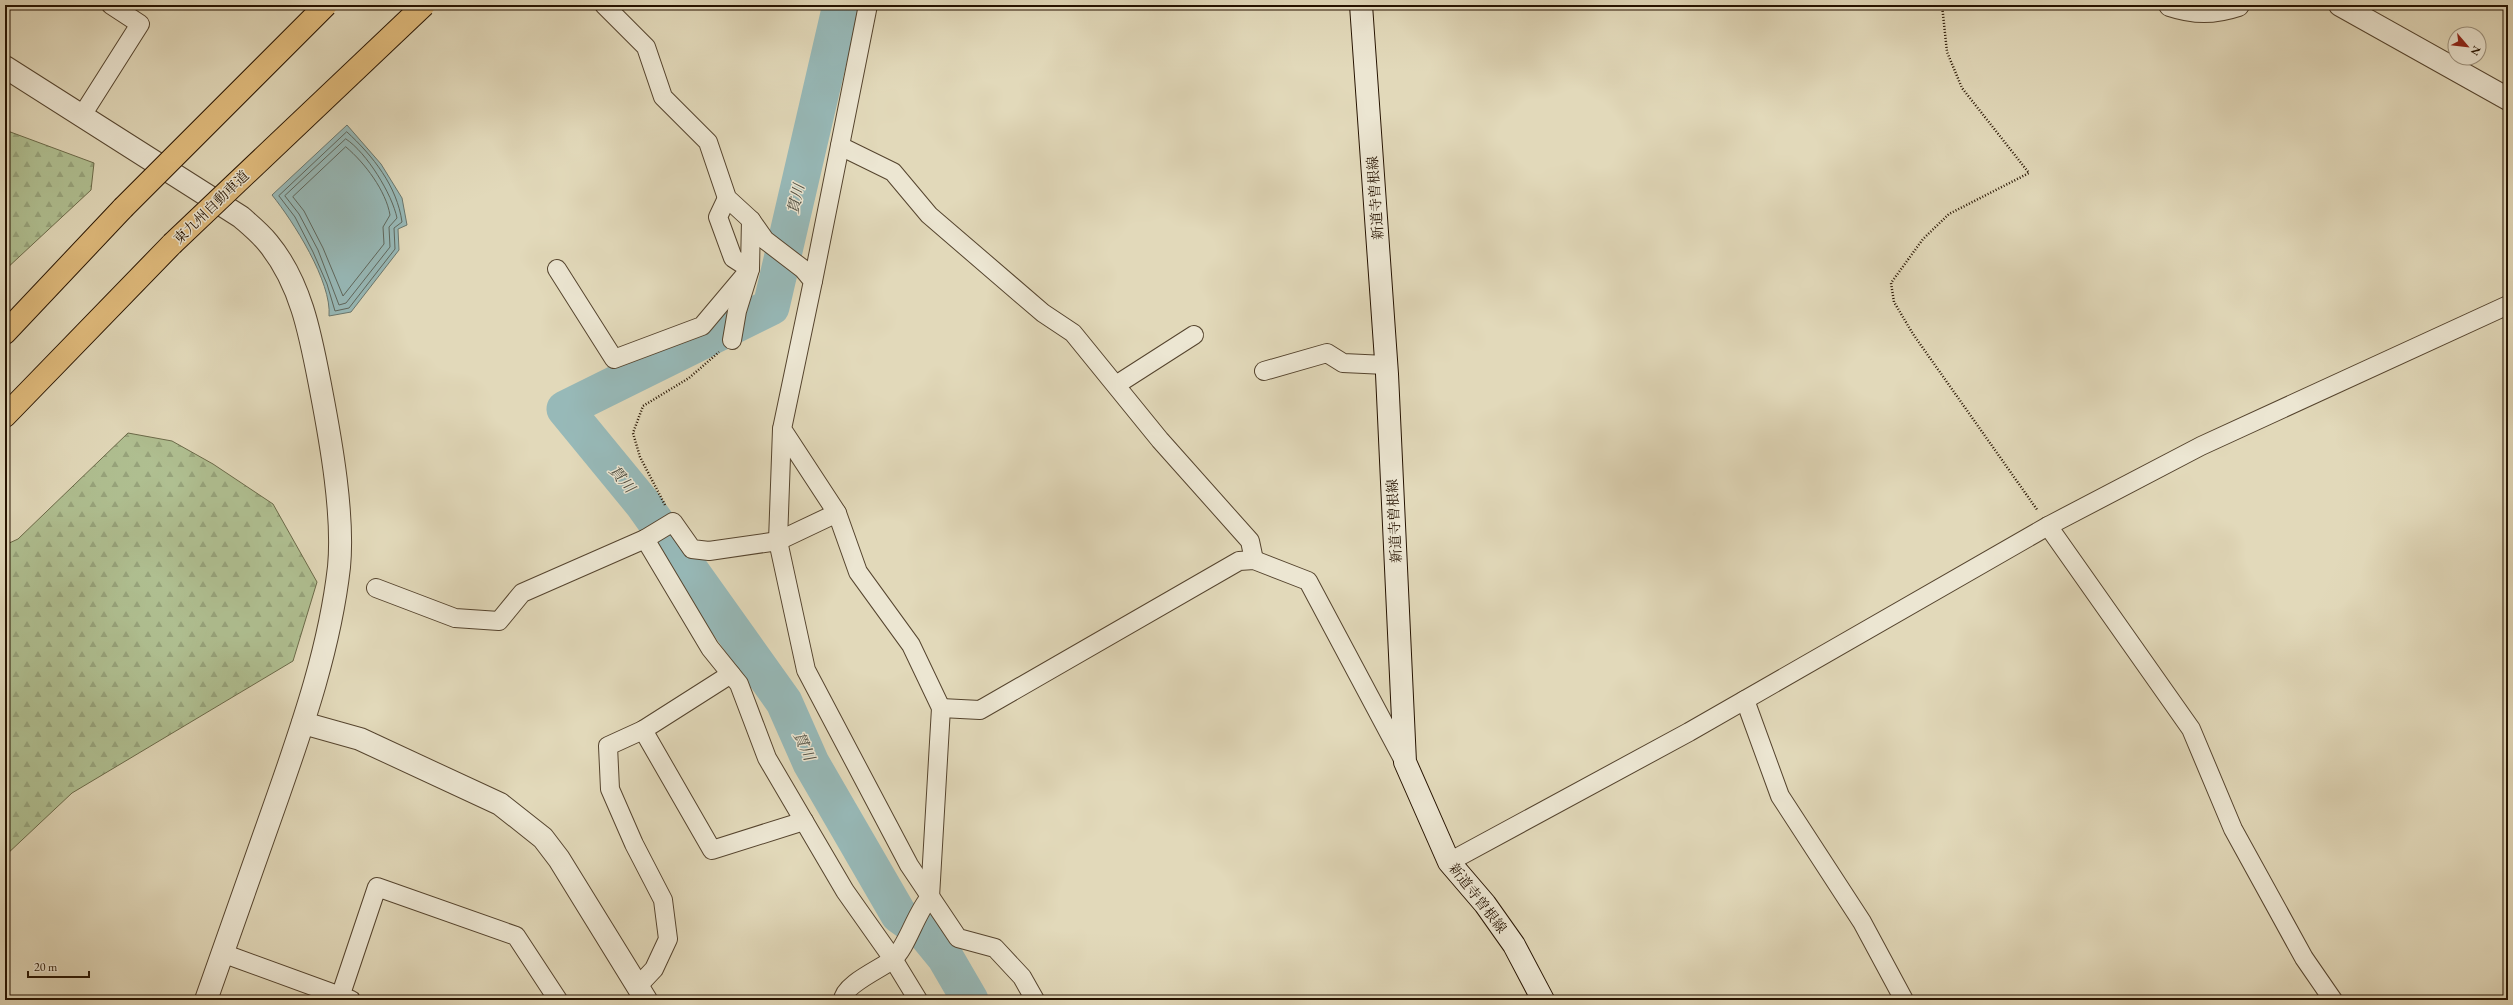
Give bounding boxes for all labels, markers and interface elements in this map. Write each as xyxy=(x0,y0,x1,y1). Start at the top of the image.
north arrow xyxy=(2447,26,2487,66)
text: N xyxy=(2468,43,2484,58)
street label: 新道寺曽根線 xyxy=(1363,155,1387,241)
street label: 東九州自動車道 xyxy=(170,166,252,248)
water label: 貫川 xyxy=(783,180,809,216)
water label: 貫川 xyxy=(605,461,641,498)
street label: 新道寺曽根線 xyxy=(1383,479,1405,563)
water label: 貫川 xyxy=(790,728,820,765)
street label: 新道寺曽根線 xyxy=(1445,859,1511,937)
scale bar xyxy=(28,953,89,979)
text: 20 m xyxy=(34,959,58,975)

